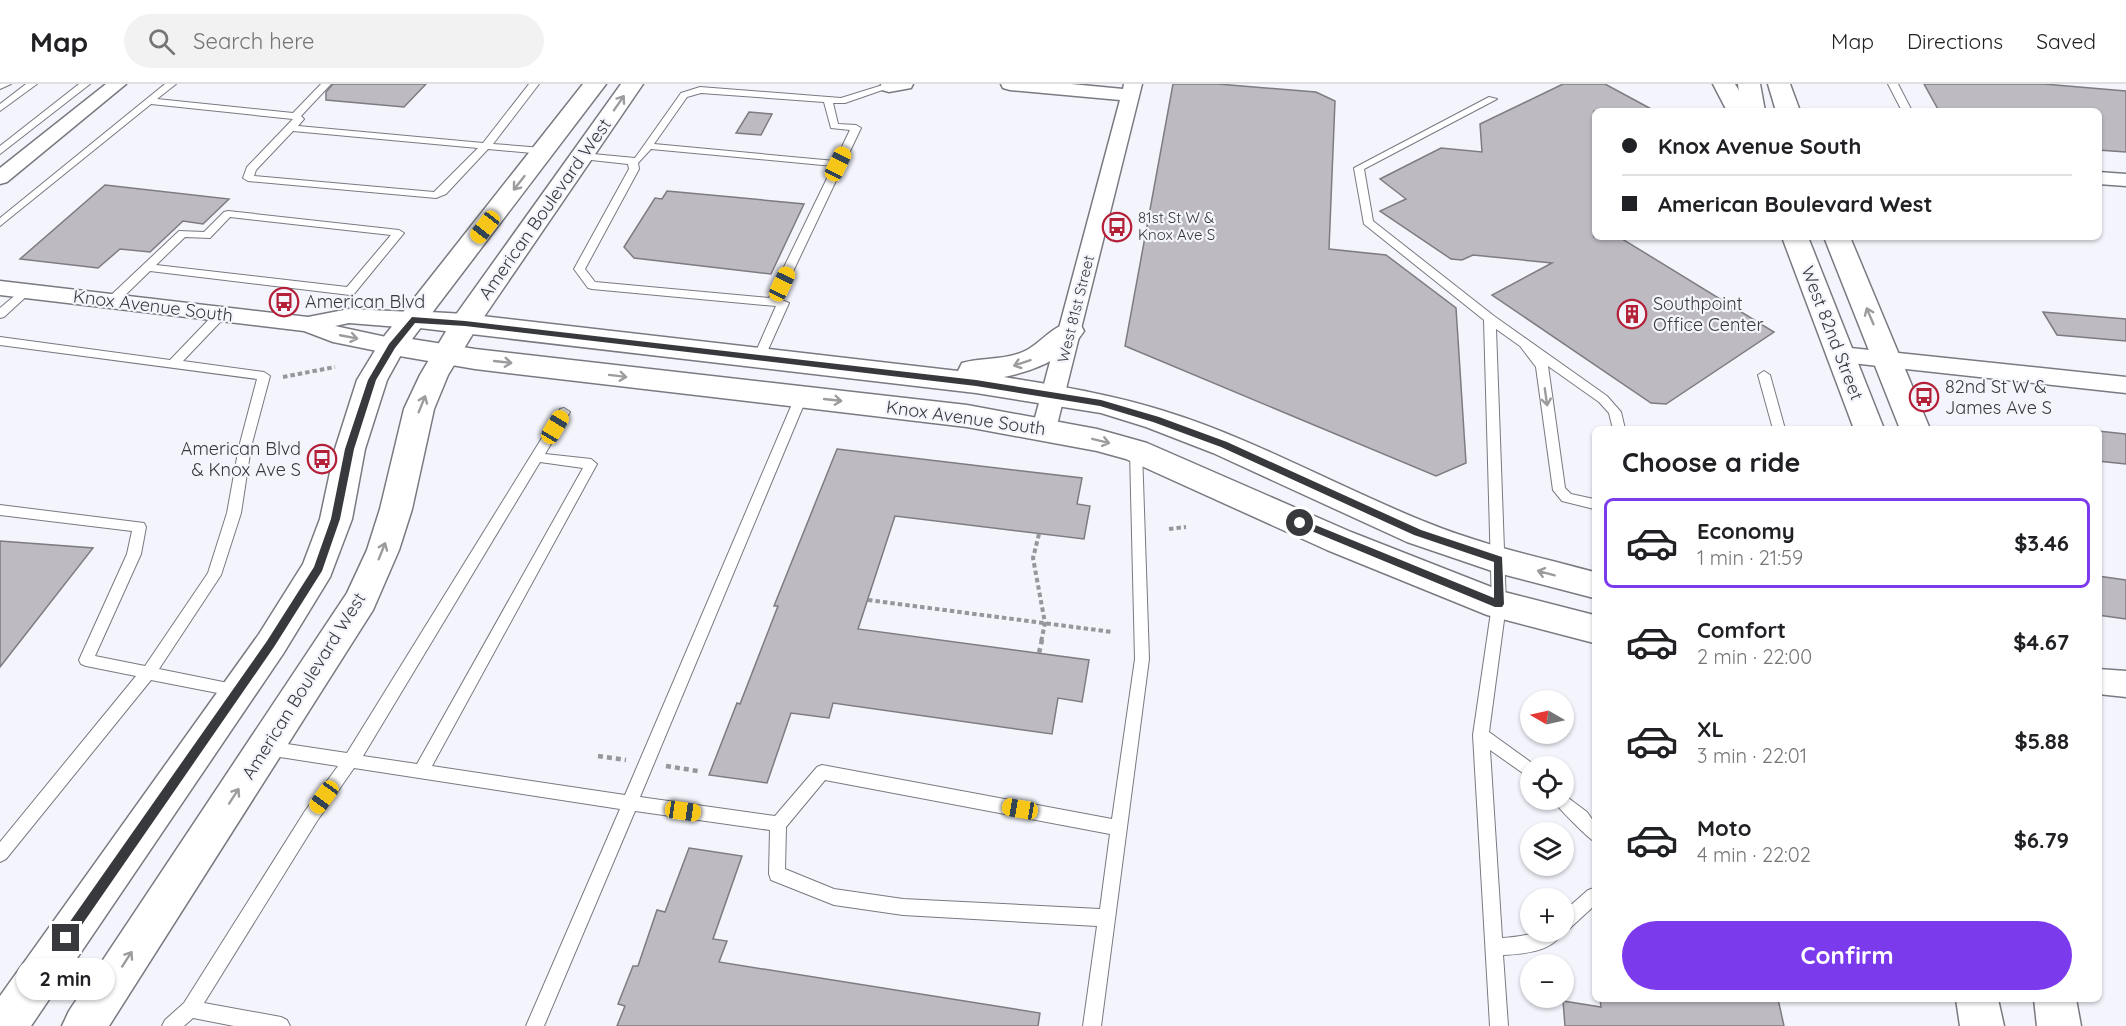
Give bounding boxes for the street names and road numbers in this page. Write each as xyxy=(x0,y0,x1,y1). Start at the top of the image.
street label: American Boulevard West xyxy=(473,114,616,304)
street label: West 81st Street xyxy=(1053,253,1098,364)
street label: West 82nd Street xyxy=(1796,262,1869,403)
street label: Knox Avenue South xyxy=(72,284,234,327)
street label: Knox Avenue South xyxy=(885,395,1047,440)
street label: American Boulevard West xyxy=(237,588,371,783)

